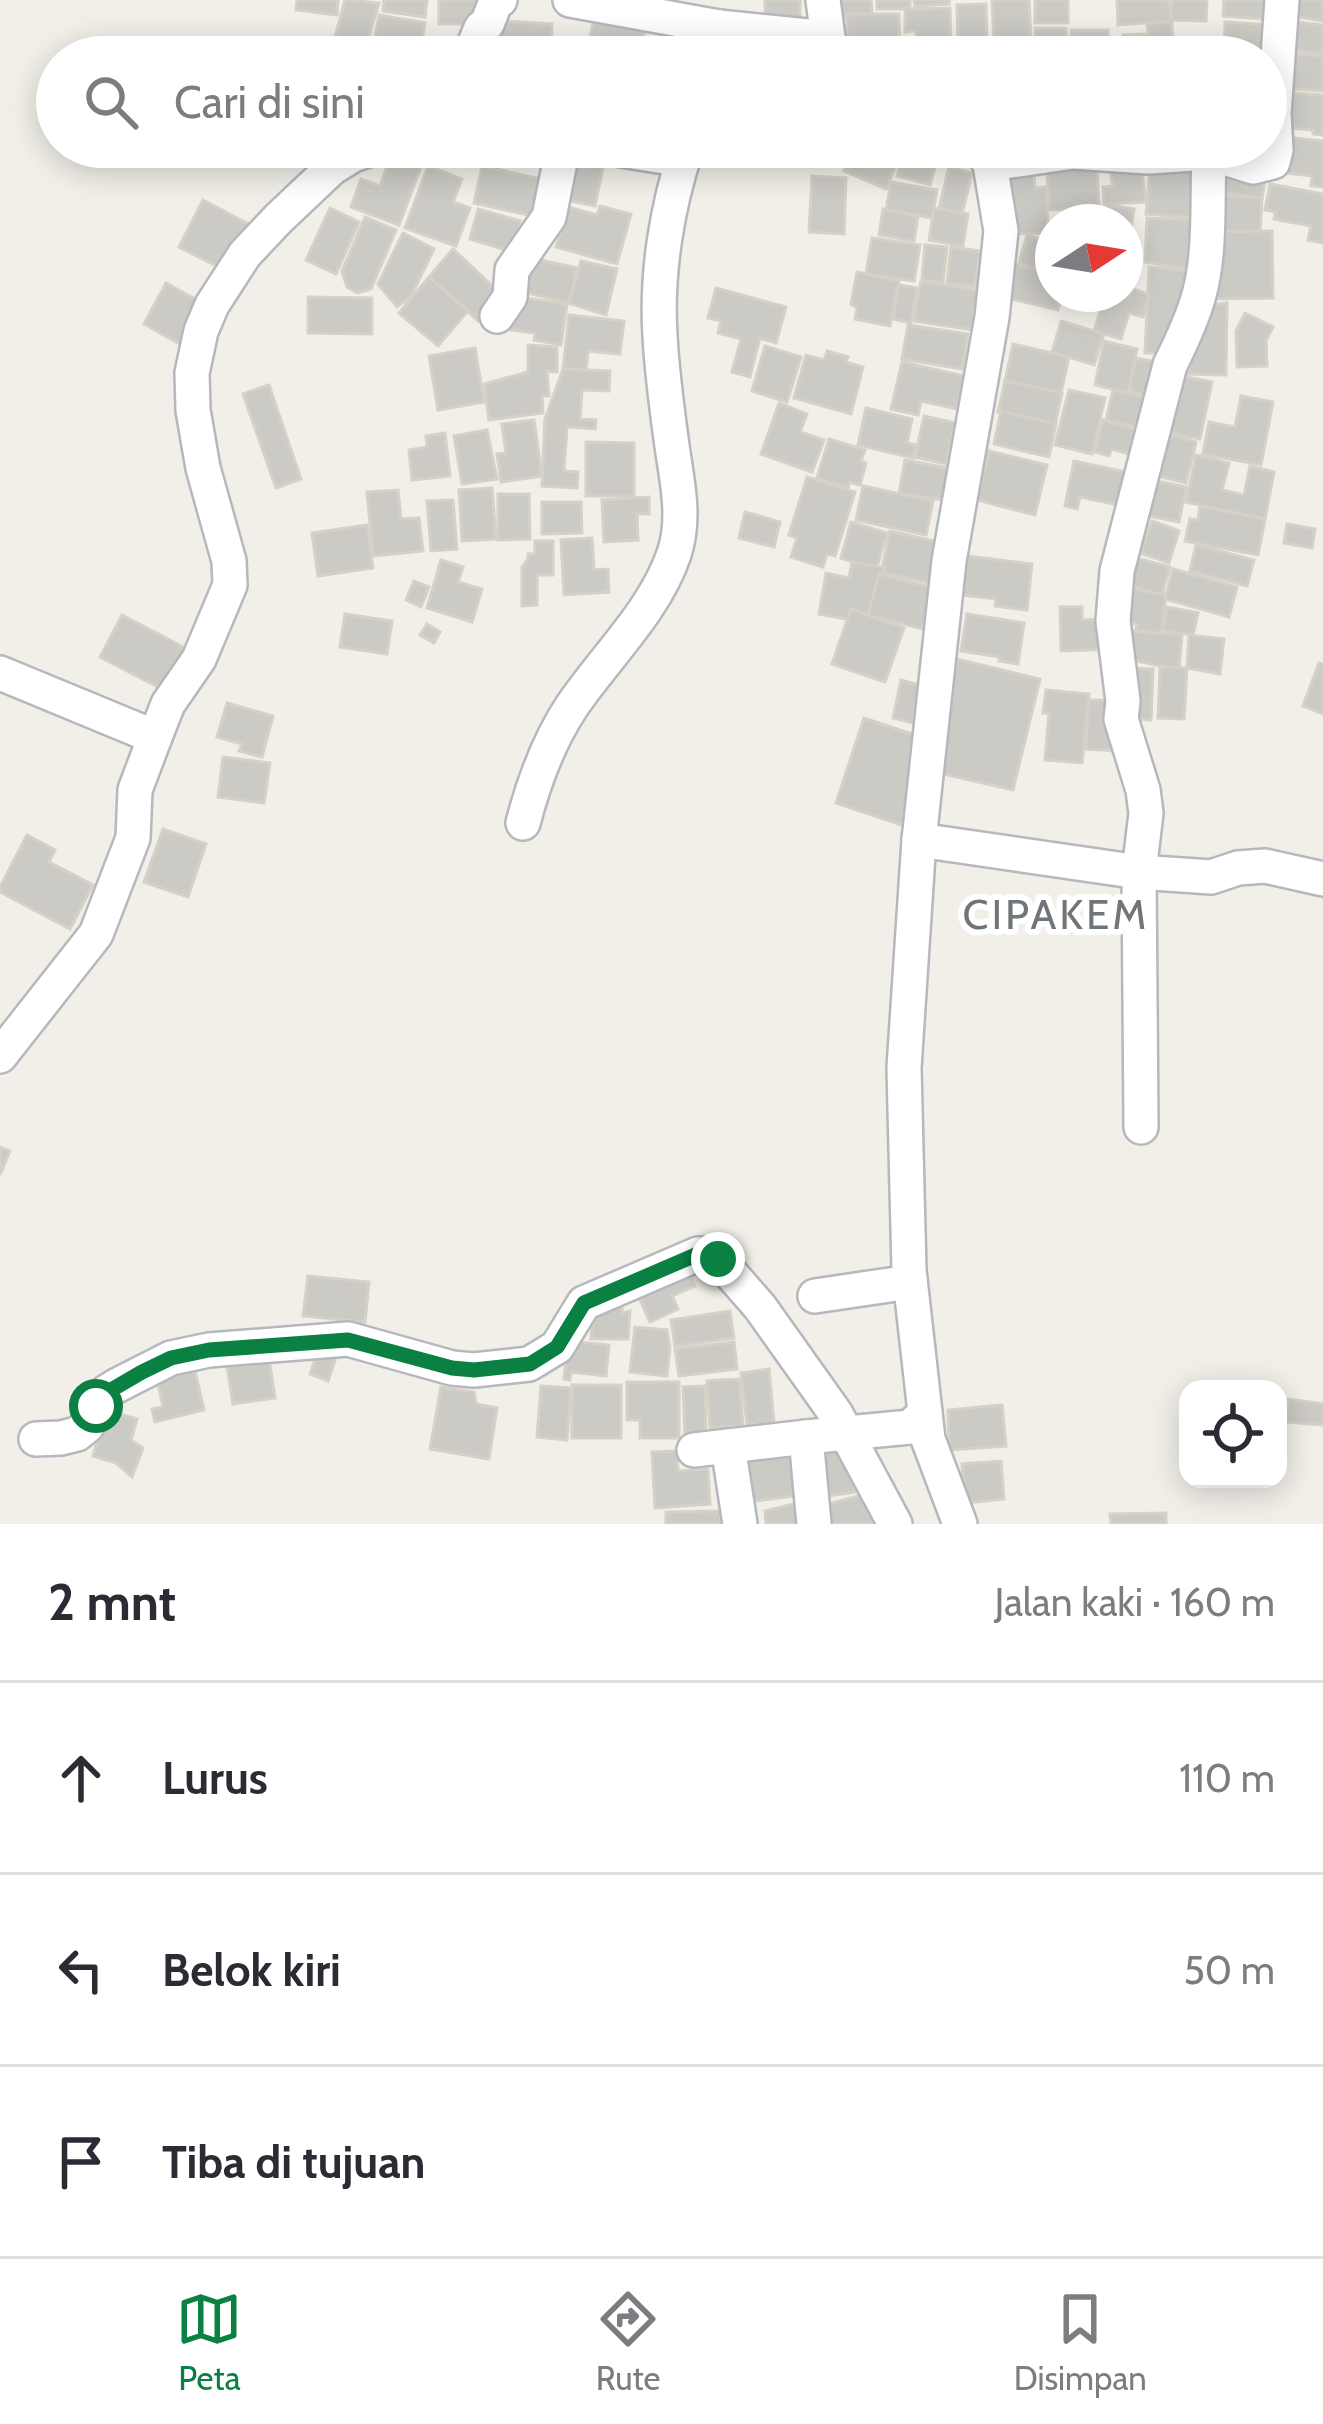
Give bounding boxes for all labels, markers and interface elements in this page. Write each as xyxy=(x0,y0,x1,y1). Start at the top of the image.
search box xyxy=(36,36,1287,168)
icon: search xyxy=(78,69,144,135)
text: Cari di sini xyxy=(174,75,365,129)
north arrow xyxy=(1035,204,1143,312)
district label: CIPAKEM xyxy=(963,888,1149,940)
route end xyxy=(691,1232,745,1286)
route start xyxy=(69,1379,123,1433)
map controls xyxy=(1179,1380,1287,1488)
button: locate xyxy=(1179,1380,1287,1488)
text: 2 mnt xyxy=(48,1571,176,1633)
text: Jalan kaki · 160 m xyxy=(995,1578,1275,1626)
icon: ahead xyxy=(48,1745,114,1811)
text: Lurus xyxy=(162,1751,268,1805)
text: 110 m xyxy=(1179,1754,1275,1802)
icon: left xyxy=(48,1937,114,2003)
text: Belok kiri xyxy=(162,1943,341,1997)
text: 50 m xyxy=(1184,1946,1275,1994)
icon: arrive xyxy=(48,2129,114,2195)
text: Tiba di tujuan xyxy=(162,2135,425,2189)
tab: Peta xyxy=(176,2286,242,2398)
tab: Rute xyxy=(595,2286,661,2398)
tab: Disimpan xyxy=(1014,2286,1147,2398)

